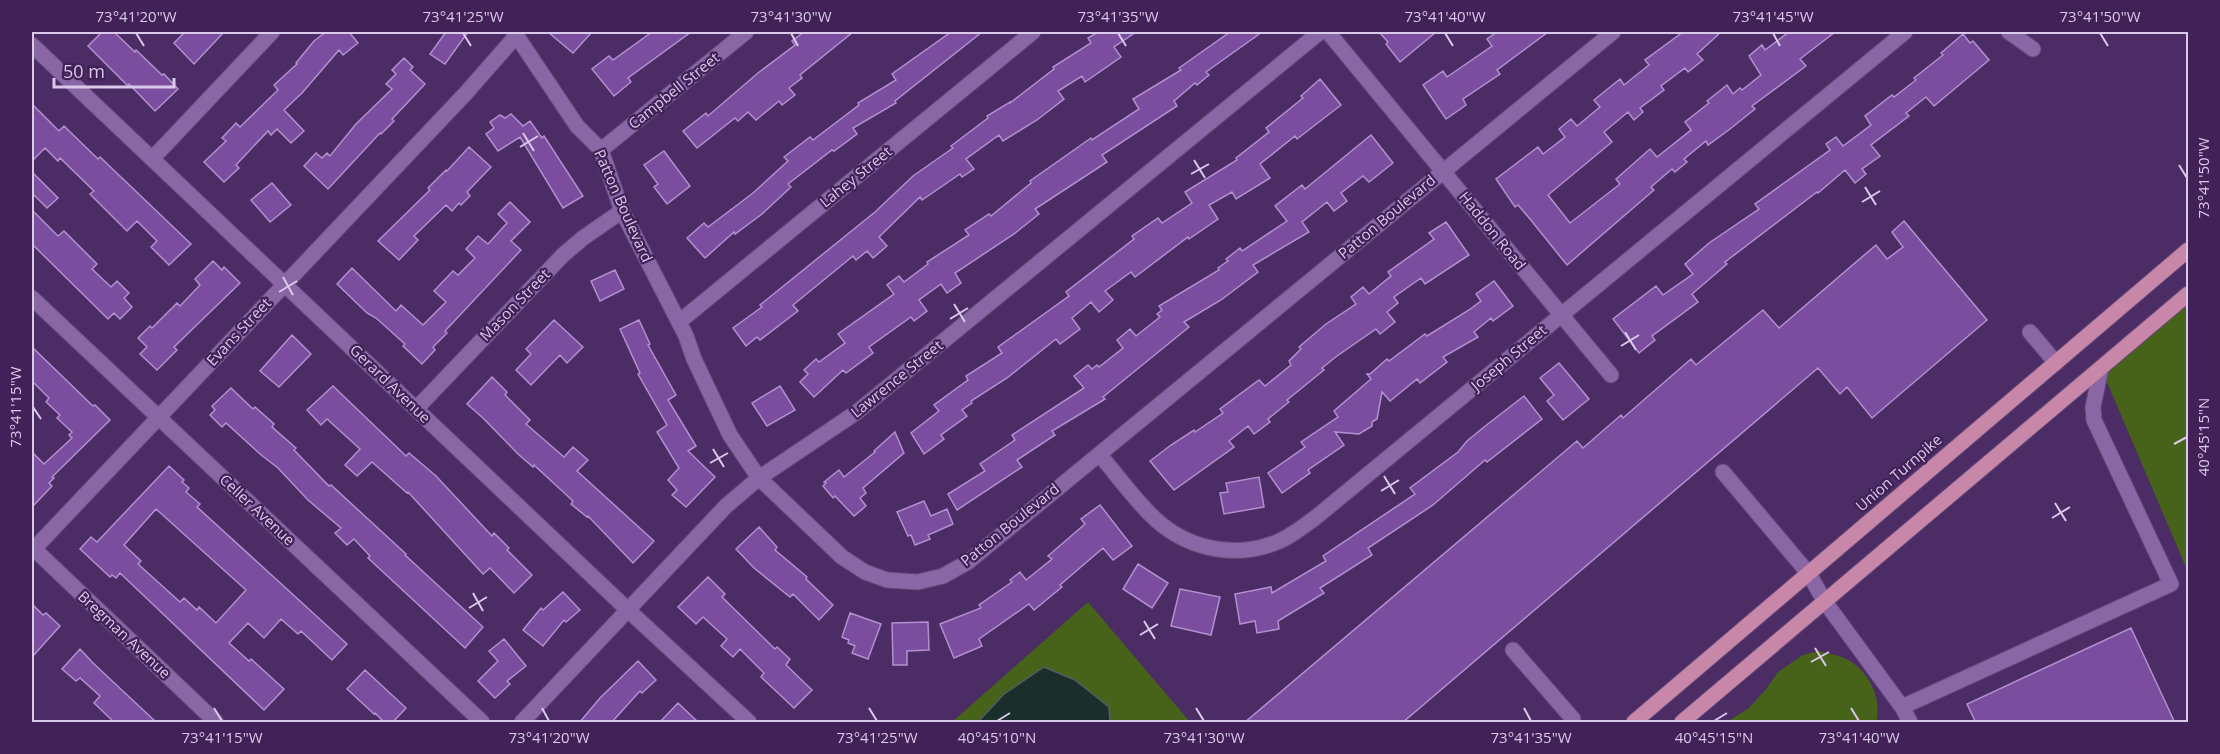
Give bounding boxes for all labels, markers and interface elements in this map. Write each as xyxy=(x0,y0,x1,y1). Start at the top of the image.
text: 73°41'20"W xyxy=(96,6,177,26)
text: 73°41'25"W xyxy=(423,6,504,26)
text: 73°41'30"W xyxy=(751,6,832,26)
text: 73°41'35"W xyxy=(1078,6,1159,26)
text: 73°41'40"W xyxy=(1405,6,1486,26)
text: 73°41'45"W xyxy=(1733,6,1814,26)
text: 73°41'50"W xyxy=(2060,6,2141,26)
street label: Campbell Street xyxy=(624,47,723,133)
scale bar xyxy=(54,51,174,89)
text: 50 m xyxy=(63,59,105,83)
text: 73°41'50"W xyxy=(2193,137,2213,219)
street label: Lahey Street xyxy=(815,141,896,211)
street label: Patton Boulevard xyxy=(590,146,658,265)
street label: Patton Boulevard xyxy=(1333,170,1439,263)
street label: Haddon Road xyxy=(1455,187,1531,274)
street label: Mason Street xyxy=(475,264,554,345)
street label: Evans Street xyxy=(202,293,275,370)
street label: Joseph Street xyxy=(1465,320,1550,396)
street label: Lawrence Street xyxy=(846,335,947,422)
street label: Gerard Avenue xyxy=(346,340,435,427)
text: 73°41'15"W xyxy=(5,366,25,448)
text: 40°45'15"N xyxy=(2193,398,2213,476)
street label: Union Turnpike xyxy=(1851,429,1946,515)
street label: Celler Avenue xyxy=(216,469,300,549)
street label: Patton Boulevard xyxy=(956,478,1063,570)
street label: Bregman Avenue xyxy=(74,586,175,682)
text: 73°41'15"W xyxy=(182,727,263,747)
text: 73°41'20"W xyxy=(509,727,590,747)
text: 73°41'25"W xyxy=(837,727,918,747)
text: 40°45'10"N xyxy=(958,727,1036,747)
text: 73°41'30"W xyxy=(1164,727,1245,747)
text: 73°41'35"W xyxy=(1491,727,1572,747)
text: 40°45'15"N xyxy=(1675,727,1753,747)
text: 73°41'40"W xyxy=(1819,727,1900,747)

